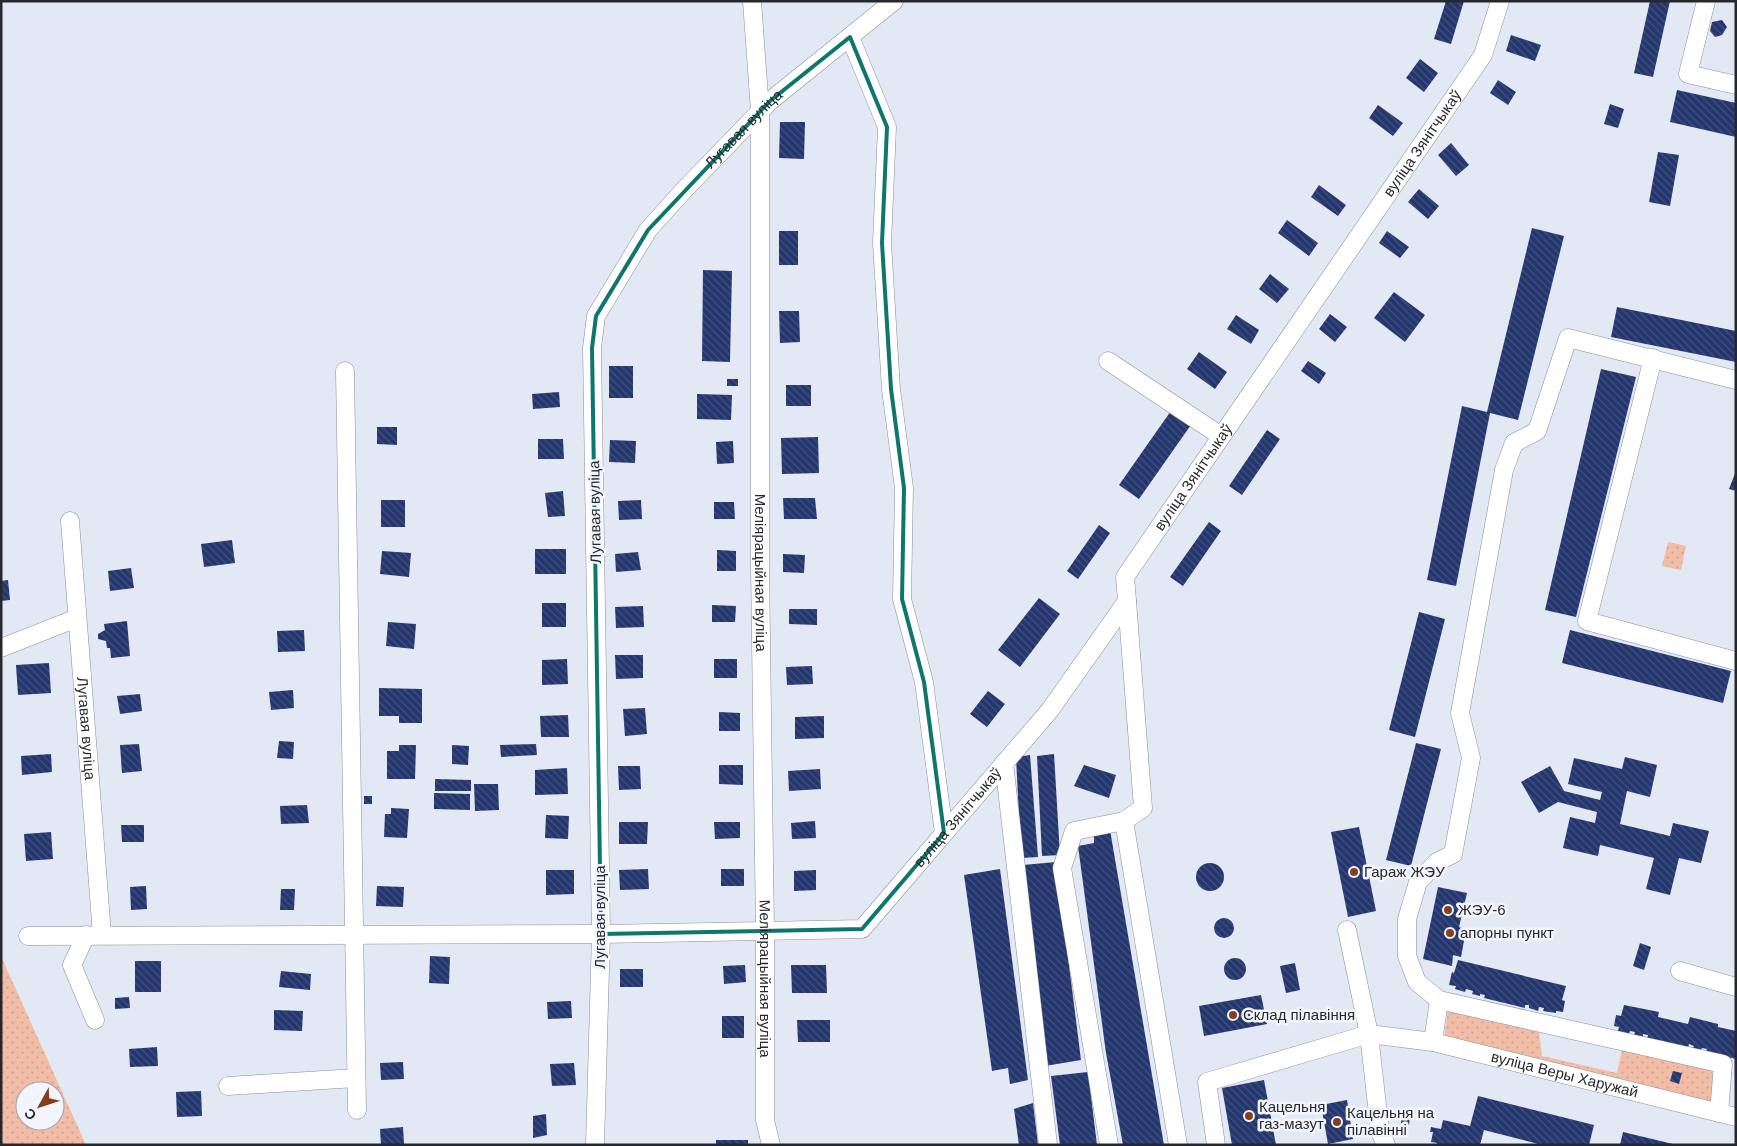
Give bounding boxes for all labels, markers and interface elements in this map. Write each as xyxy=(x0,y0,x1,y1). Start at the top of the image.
street label: Лугавая вуліца xyxy=(701,85,786,171)
street label: вуліца Зянітчыкаў xyxy=(1380,86,1465,199)
street label: вуліца Зянітчыкаў xyxy=(1151,420,1236,533)
street label: Лугавая вуліца xyxy=(585,460,604,564)
street label: Меліярацыйная вуліца xyxy=(752,494,770,652)
street label: Лугавая вуліца xyxy=(74,676,99,781)
street label: вуліца Зянітчыкаў xyxy=(910,764,1005,870)
place label: Гараж ЖЭУ xyxy=(1364,863,1445,880)
street label: Лугавая вуліца xyxy=(591,865,608,969)
marker: Гараж ЖЭУ xyxy=(1348,866,1360,878)
street label: Меліярацыйная вуліца xyxy=(757,900,774,1058)
place label: ЖЭУ-6 xyxy=(1458,901,1506,918)
marker: ЖЭУ-6 xyxy=(1442,904,1454,916)
place label: апорны пункт xyxy=(1460,924,1554,941)
marker: апорны пункт xyxy=(1444,927,1456,939)
place label: Склад пілавіння xyxy=(1243,1006,1355,1023)
marker: Склад пілавіння xyxy=(1227,1009,1239,1021)
street label: вуліца Веры Харужай xyxy=(1490,1048,1640,1100)
north arrow xyxy=(15,1081,65,1131)
place label: Кацельня газ-мазут xyxy=(1259,1098,1325,1132)
place label: Кацельня на пілавінні xyxy=(1347,1104,1435,1138)
text: С xyxy=(21,1105,39,1123)
marker: Кацельня газ-мазут xyxy=(1243,1110,1255,1122)
marker: Кацельня на пілавінні xyxy=(1331,1116,1343,1128)

